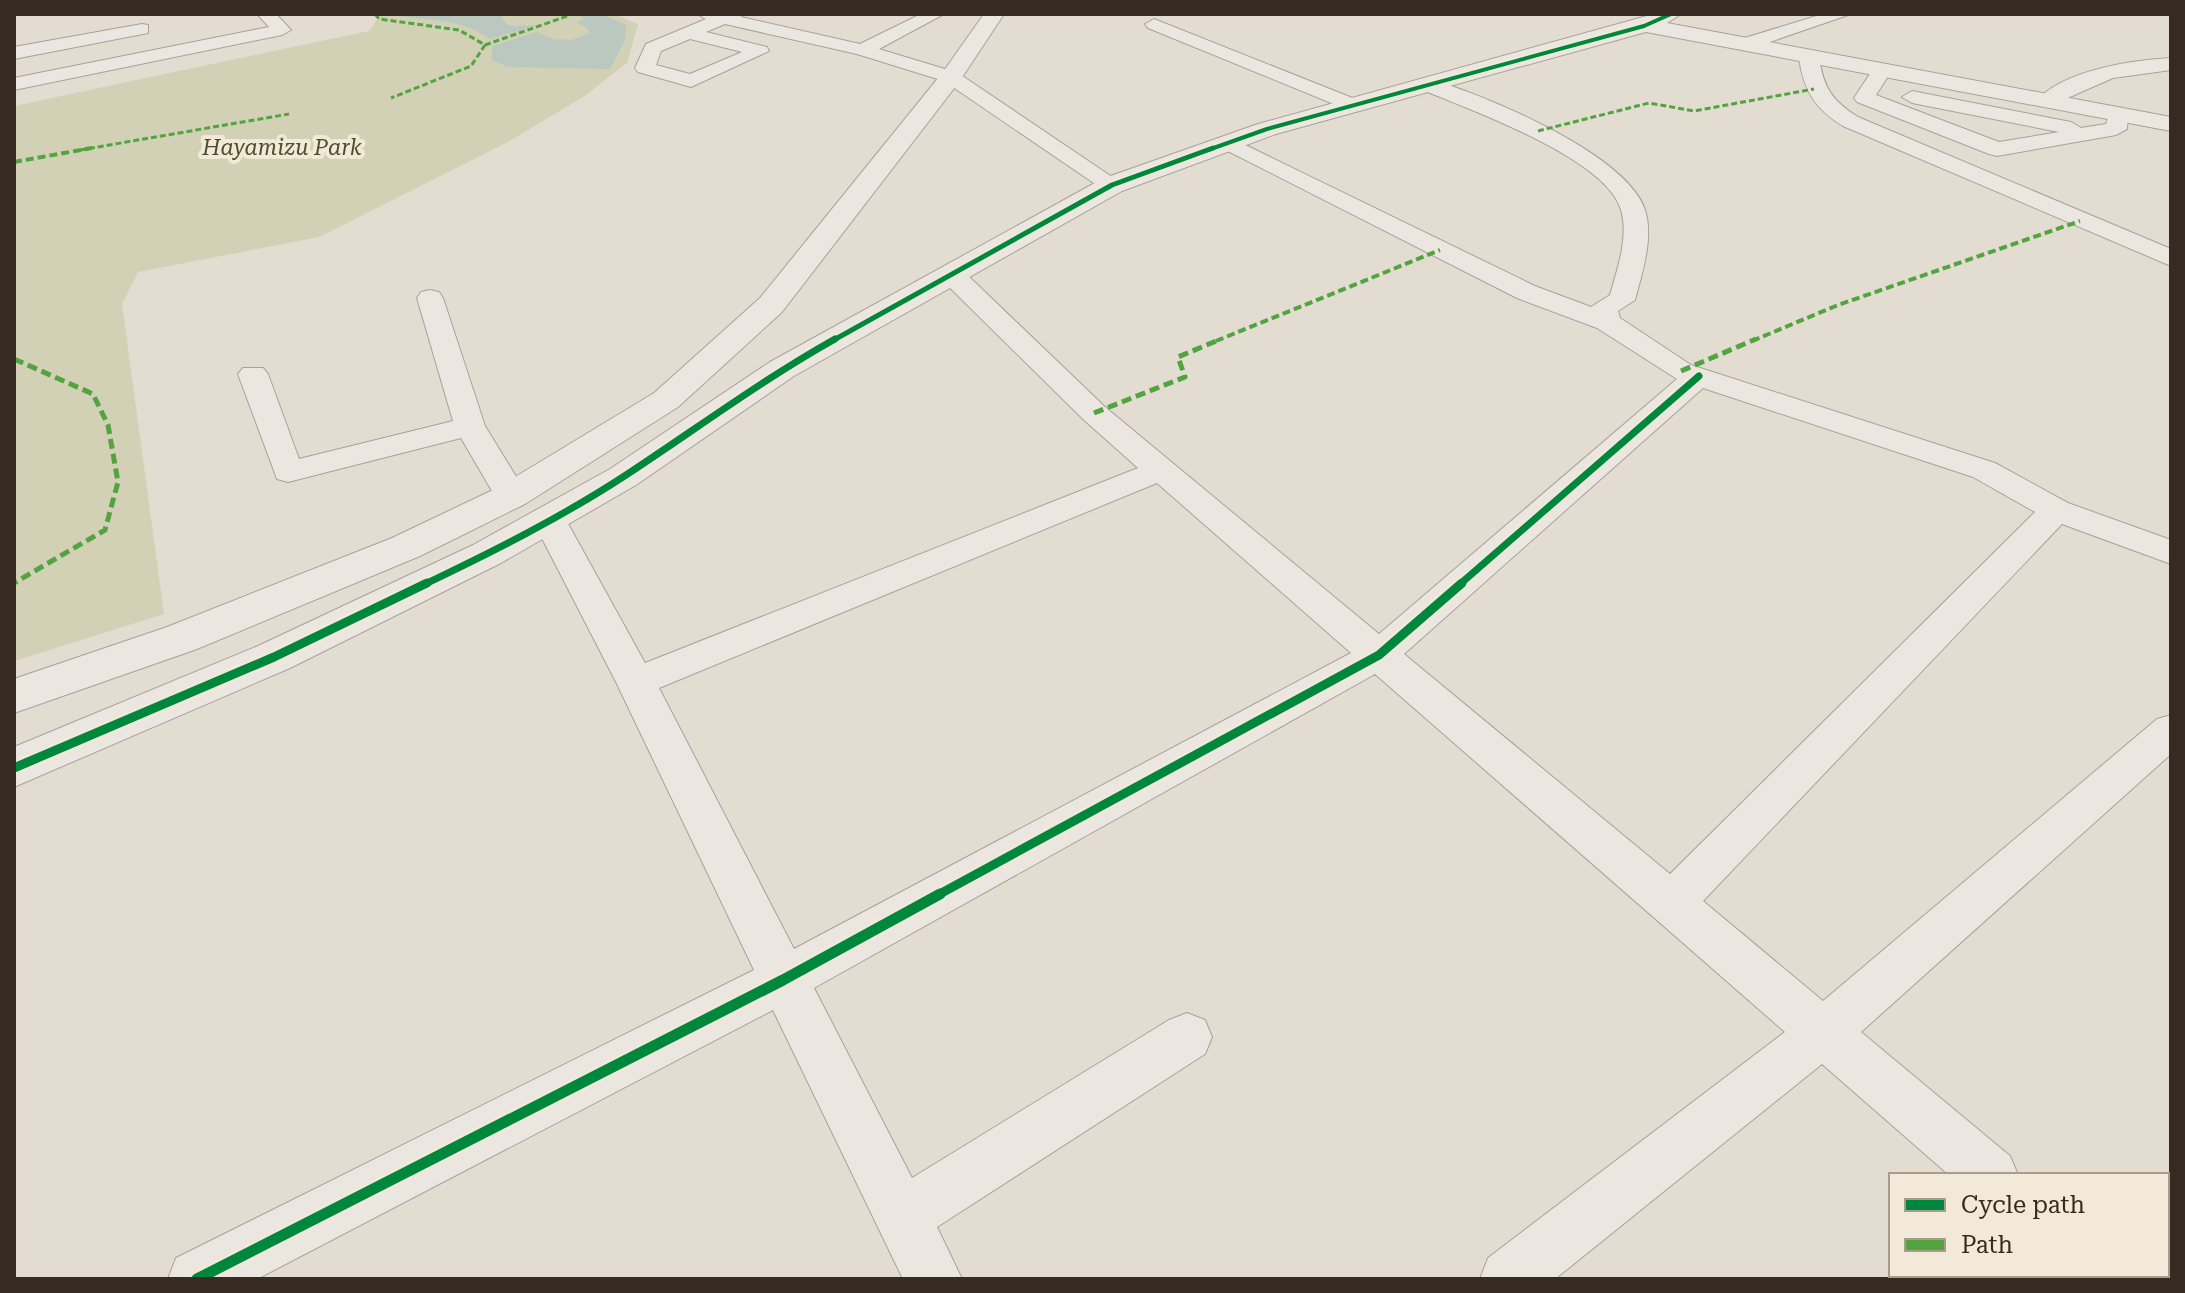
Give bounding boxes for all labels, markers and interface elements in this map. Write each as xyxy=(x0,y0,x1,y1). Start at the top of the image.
park label: Hayamizu Park xyxy=(201,135,362,160)
legend xyxy=(1889,1173,2169,1277)
text: Cycle path xyxy=(1961,1191,2085,1219)
text: Path xyxy=(1961,1231,2013,1259)

